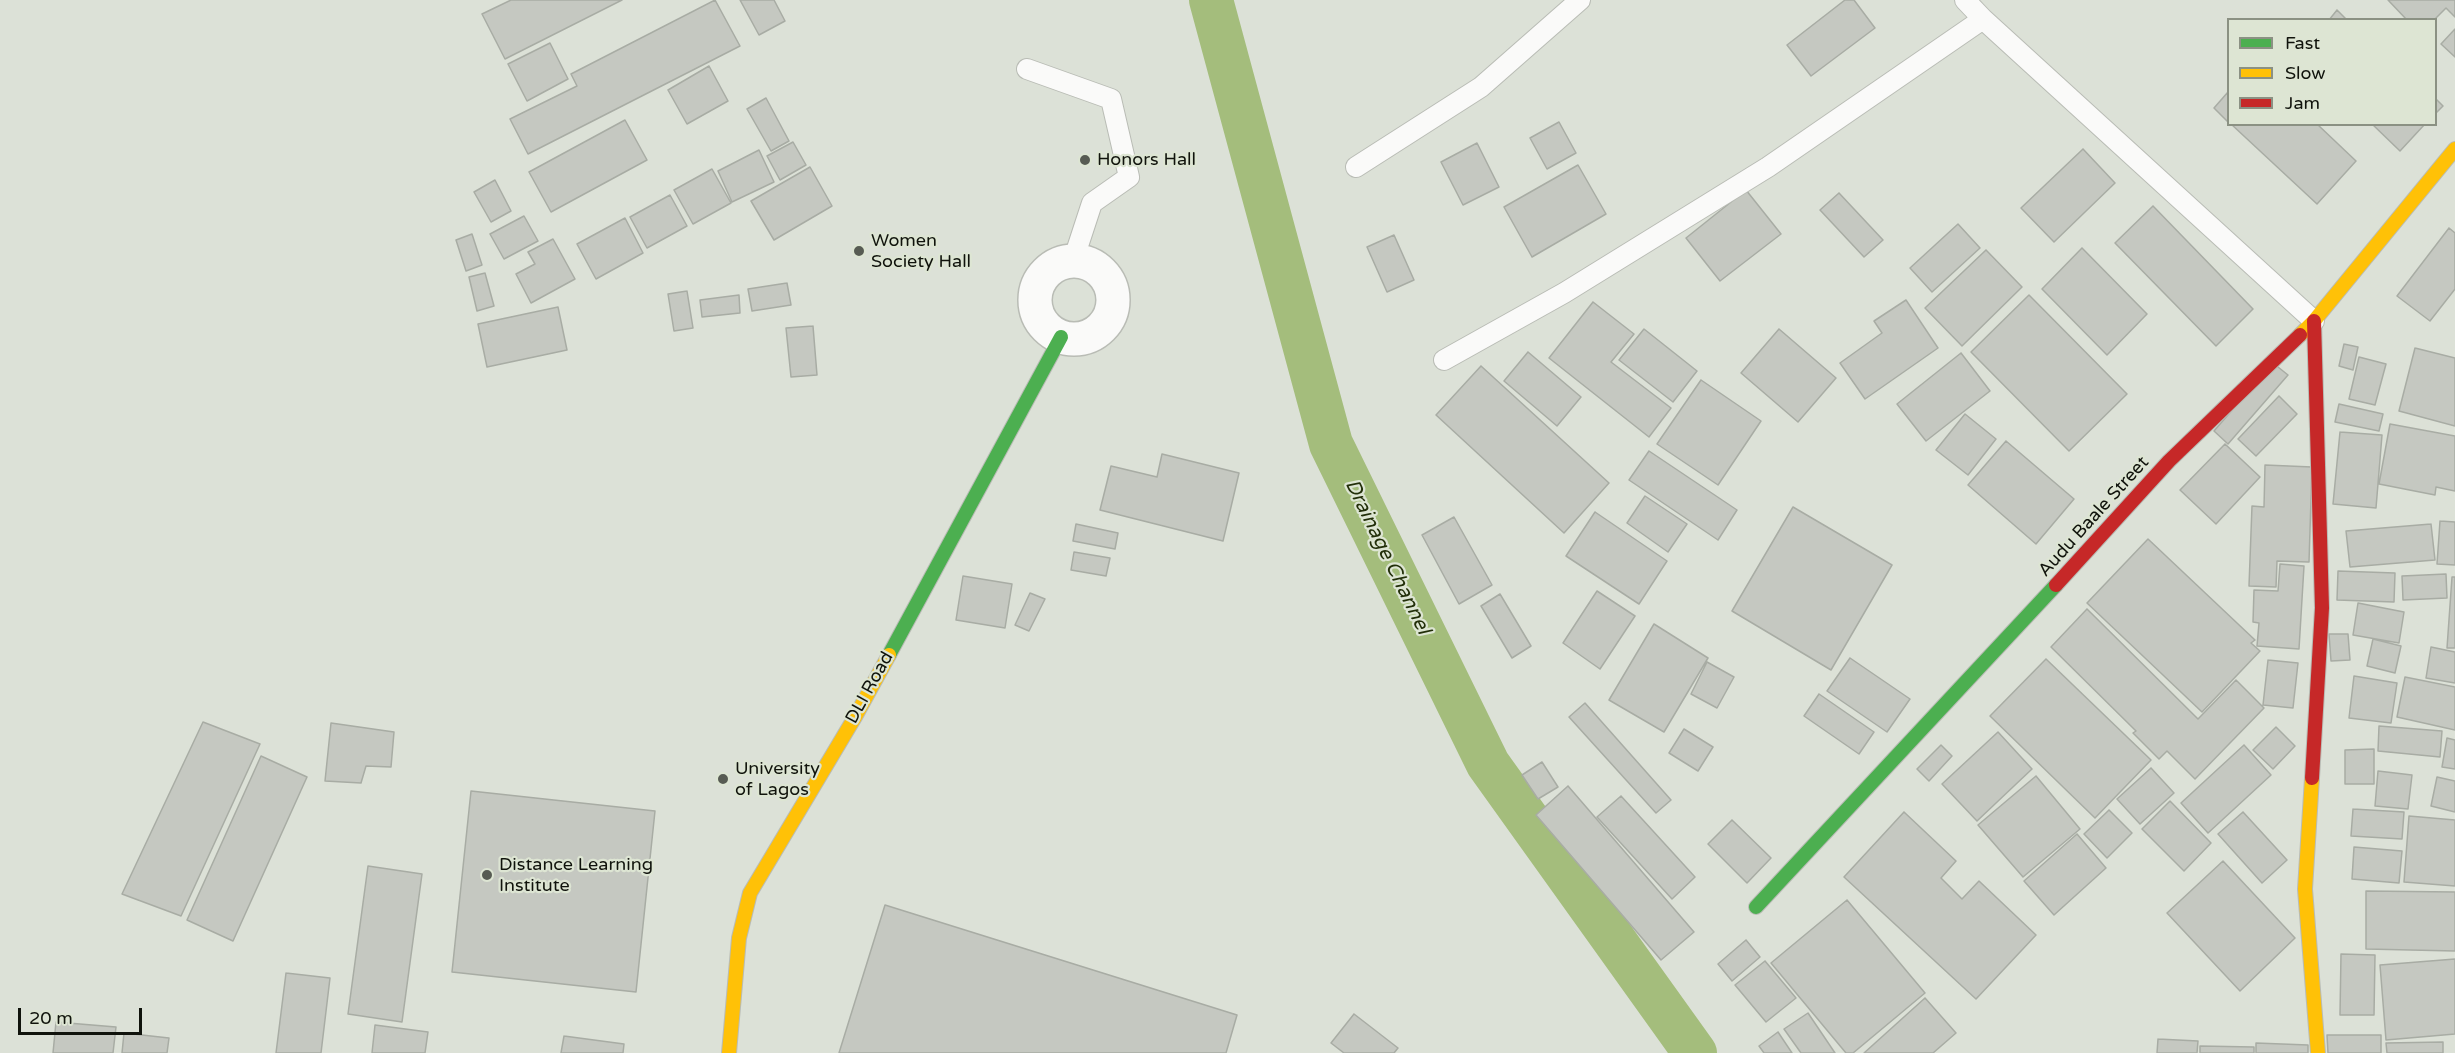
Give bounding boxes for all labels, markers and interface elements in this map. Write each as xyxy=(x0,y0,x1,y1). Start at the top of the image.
legend xyxy=(2227,18,2437,126)
text: Fast xyxy=(2285,32,2320,54)
text: Slow xyxy=(2285,62,2326,84)
text: Jam xyxy=(2285,92,2320,114)
place label: Honors Hall xyxy=(1097,149,1196,171)
marker: Honors Hall xyxy=(1078,153,1092,167)
place label: Women Society Hall xyxy=(871,230,971,272)
marker: Women Society Hall xyxy=(852,244,866,258)
street label: Audu Baale Street xyxy=(2034,452,2154,582)
water label: Drainage Channel xyxy=(1339,476,1435,638)
street label: DLI Road xyxy=(841,648,899,728)
place label: University of Lagos xyxy=(735,758,820,800)
marker: University of Lagos xyxy=(716,772,730,786)
place label: Distance Learning Institute xyxy=(499,854,653,896)
marker: Distance Learning Institute xyxy=(480,868,494,882)
scale bar xyxy=(21,996,146,1034)
text: 20 m xyxy=(29,1007,73,1029)

